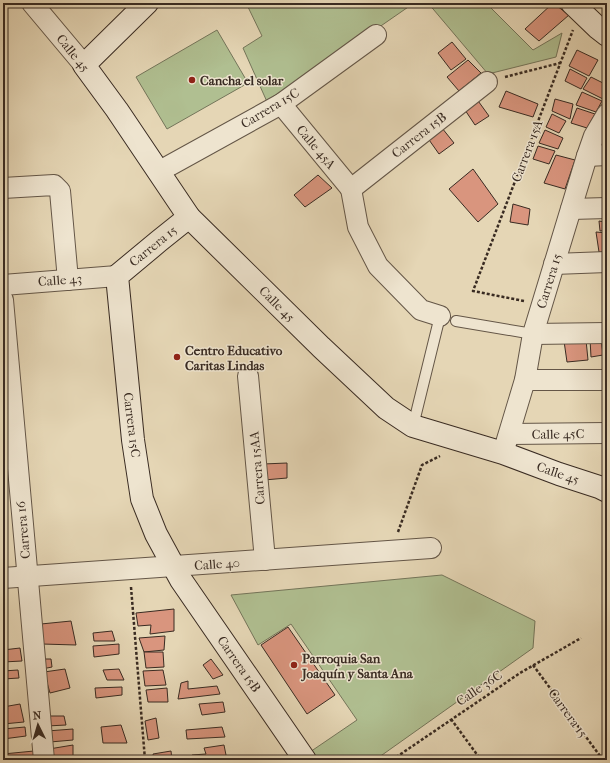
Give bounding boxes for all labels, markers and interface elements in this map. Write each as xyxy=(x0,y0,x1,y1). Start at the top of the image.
street label: Calle 45 xyxy=(53,31,93,75)
place label: Cancha el solar xyxy=(200,73,284,88)
marker: Cancha el solar xyxy=(187,75,197,85)
street label: Carrera 15C xyxy=(238,85,302,131)
street label: Carrera 15B xyxy=(389,109,449,161)
street label: Carrera 15A xyxy=(508,117,546,184)
street label: Calle 45A xyxy=(293,122,339,172)
street label: Carrera 15 xyxy=(126,222,180,270)
street label: Carrera 15 xyxy=(534,251,565,310)
street label: Calle 43 xyxy=(37,271,83,289)
street label: Calle 45 xyxy=(256,283,298,325)
place label: Centro Educativo Caritas Lindas xyxy=(185,343,283,373)
marker: Centro Educativo Caritas Lindas xyxy=(172,352,182,362)
street label: Carrera 15C xyxy=(121,392,143,459)
street label: Calle 45C xyxy=(531,426,585,442)
street label: Carrera 15AA xyxy=(246,430,268,505)
street label: Calle 45 xyxy=(535,459,582,487)
street label: Carrera 16 xyxy=(13,499,33,560)
street label: Calle 40 xyxy=(194,555,240,573)
street label: Carrera 15B xyxy=(214,633,264,695)
place label: Parroquia San Joaquín y Santa Ana xyxy=(300,651,414,682)
marker: Parroquia San Joaquín y Santa Ana xyxy=(289,660,299,670)
street label: Calle 36C xyxy=(453,667,505,709)
street label: Carrera 15 xyxy=(545,686,591,741)
north arrow xyxy=(18,705,58,745)
text: N xyxy=(32,709,43,722)

